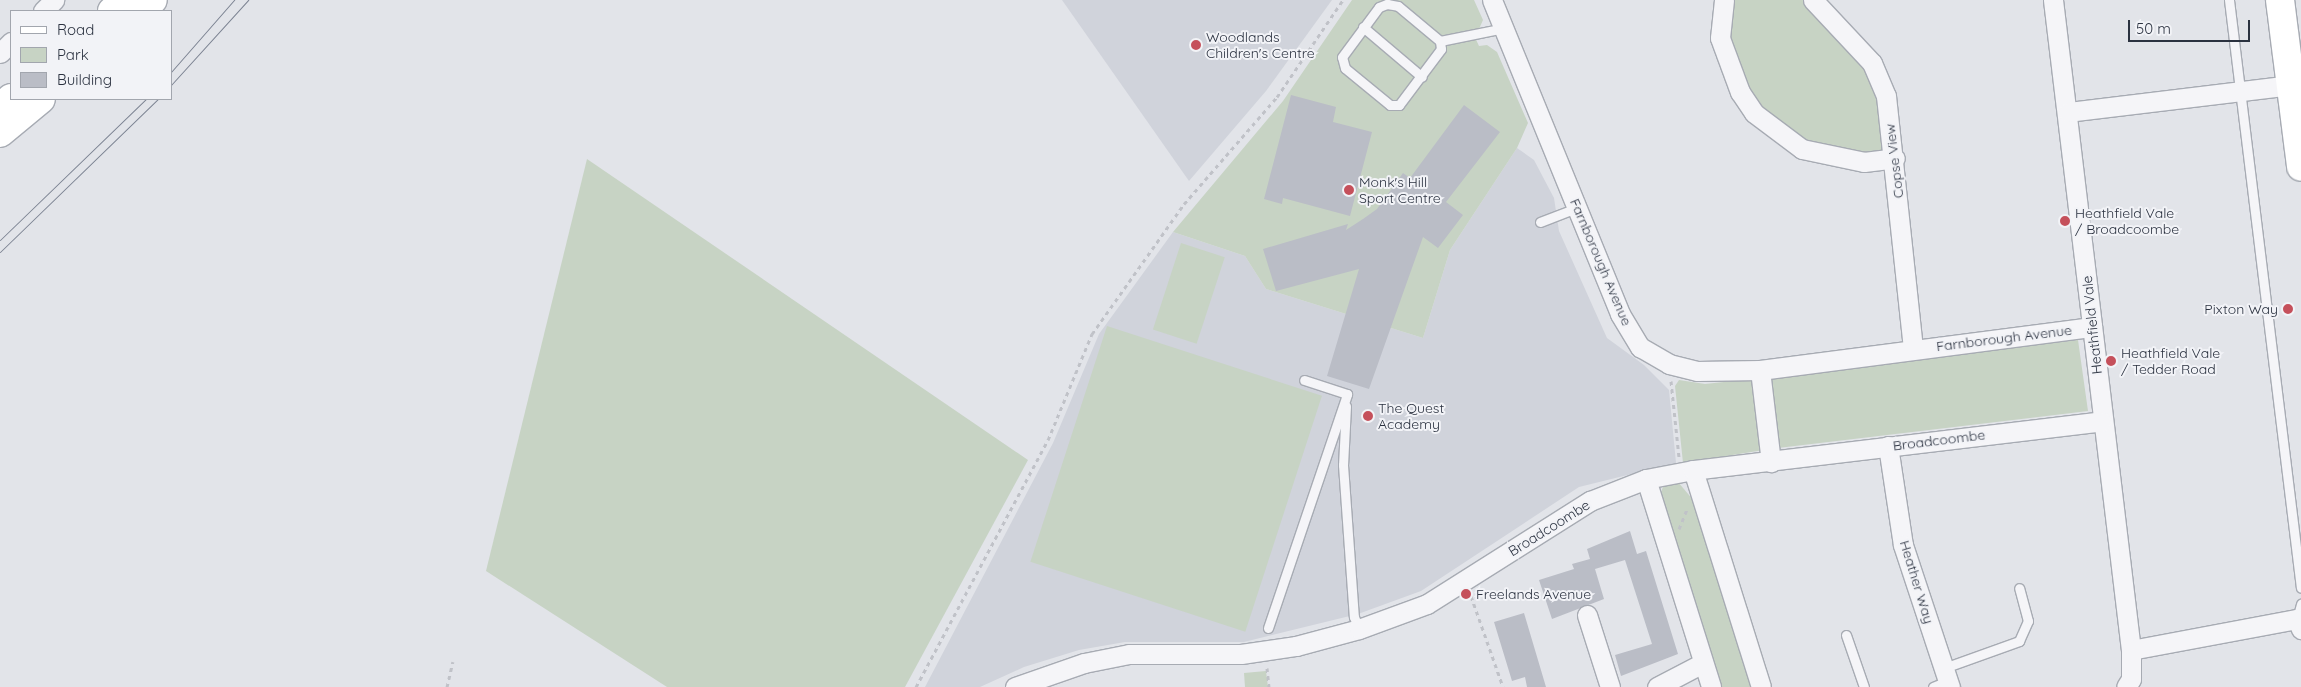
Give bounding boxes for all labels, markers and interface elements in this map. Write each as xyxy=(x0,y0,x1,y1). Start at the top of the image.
legend xyxy=(10,10,172,100)
scale bar xyxy=(2131,10,2254,42)
text: 50 m xyxy=(2136,19,2171,38)
text: Road xyxy=(57,20,94,39)
place label: Woodlands Children's Centre xyxy=(1206,29,1315,62)
marker: Woodlands Children's Centre xyxy=(1190,39,1202,51)
text: Park xyxy=(57,45,89,64)
text: Building xyxy=(57,70,112,89)
street label: Copse View xyxy=(1881,123,1907,199)
place label: Monk's Hill Sport Centre xyxy=(1359,174,1441,206)
marker: Monk's Hill Sport Centre xyxy=(1343,184,1355,196)
street label: Farnborough Avenue xyxy=(1567,196,1635,328)
place label: Heathfield Vale / Broadcoombe xyxy=(2075,205,2179,238)
marker: Heathfield Vale / Broadcoombe xyxy=(2059,215,2071,227)
street label: Heathfield Vale xyxy=(2078,275,2106,375)
place label: Pixton Way xyxy=(2204,301,2278,317)
marker: Pixton Way xyxy=(2282,303,2294,315)
street label: Farnborough Avenue xyxy=(1935,321,2073,355)
place label: Heathfield Vale / Tedder Road xyxy=(2121,345,2220,378)
marker: Heathfield Vale / Tedder Road xyxy=(2105,355,2117,367)
place label: The Quest Academy xyxy=(1378,400,1444,432)
marker: The Quest Academy xyxy=(1362,410,1374,422)
street label: Broadcoombe xyxy=(1892,426,1986,454)
street label: Broadcoombe xyxy=(1505,496,1593,560)
street label: Heather Way xyxy=(1896,538,1938,626)
place label: Freelands Avenue xyxy=(1476,586,1591,602)
marker: Freelands Avenue xyxy=(1460,588,1472,600)

